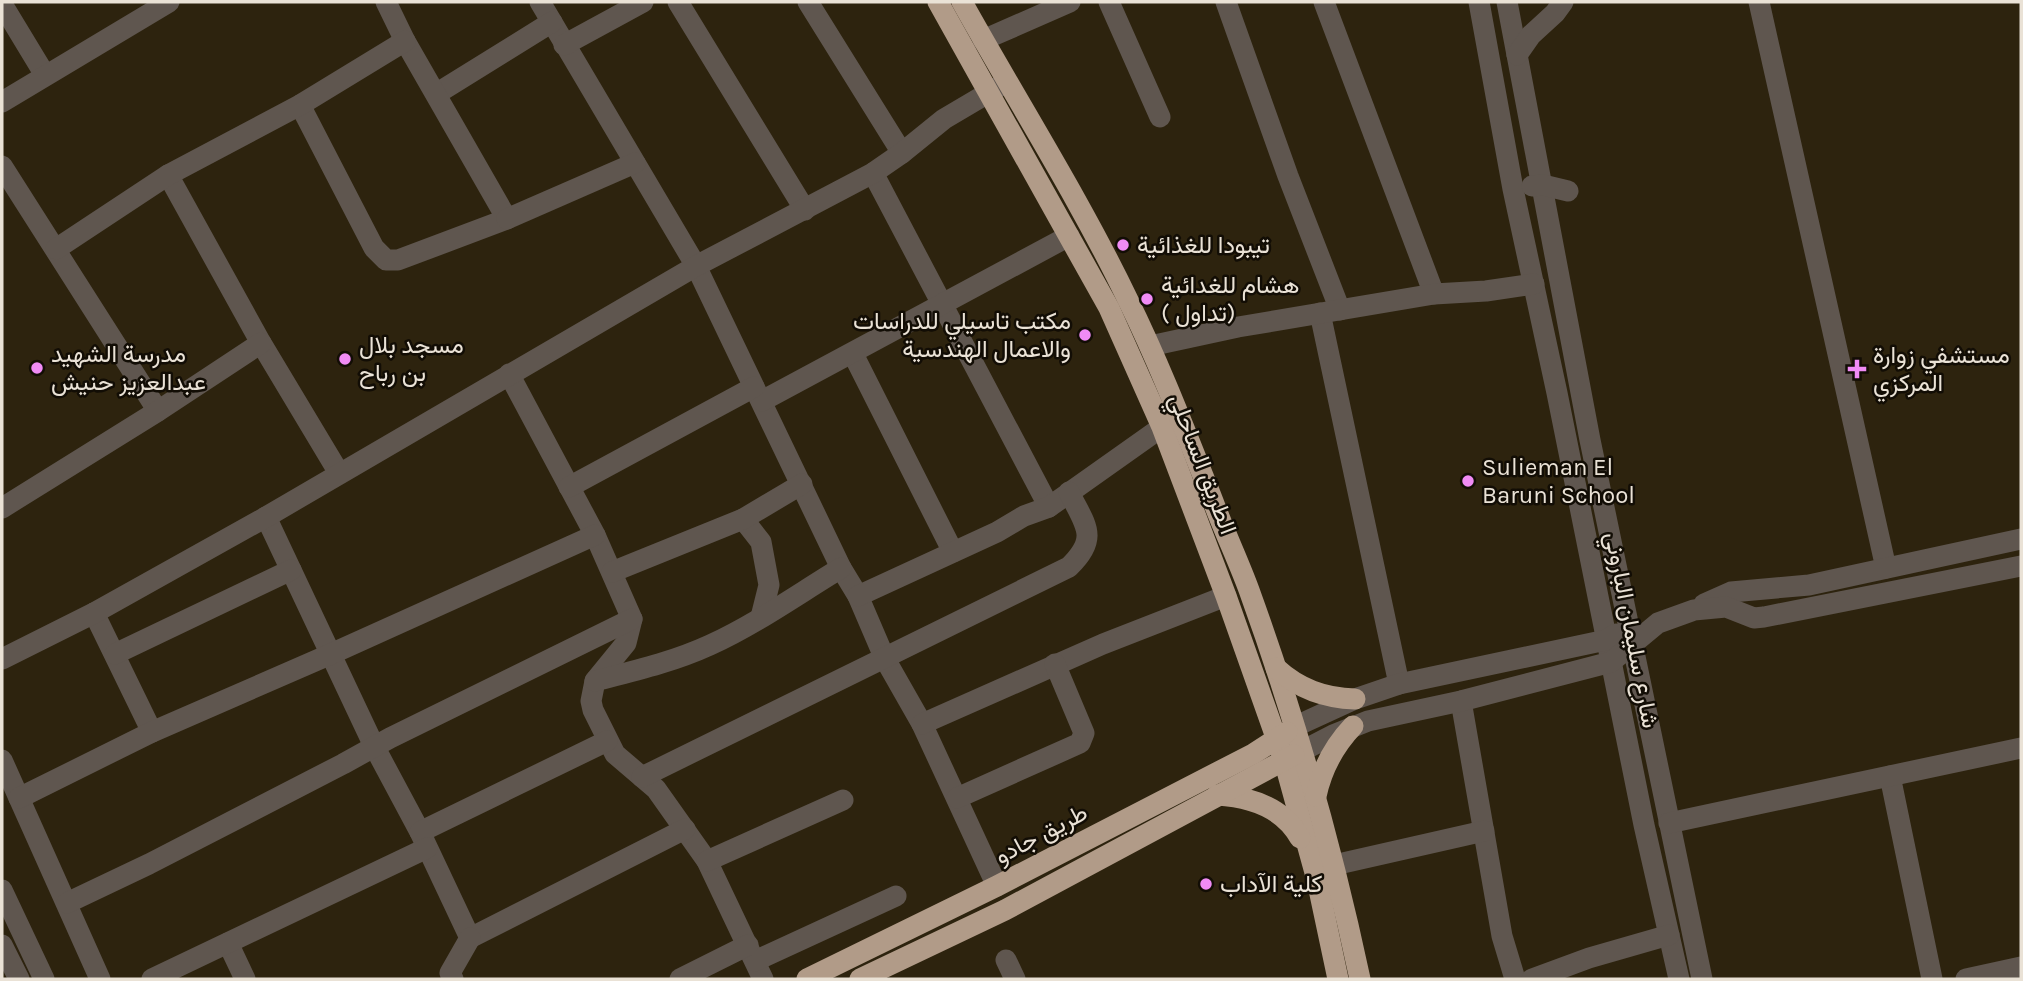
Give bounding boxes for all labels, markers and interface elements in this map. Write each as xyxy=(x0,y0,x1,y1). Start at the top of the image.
place label: تيبودا للغذائية xyxy=(1137,231,1270,260)
marker: تيبودا للغذائية xyxy=(1115,237,1131,253)
place label: هشام للغدائية ( تداول) xyxy=(1161,271,1299,328)
marker: هشام للغدائية ( تداول) xyxy=(1139,291,1155,307)
place label: مكتب تاسيلي للدراسات والاعمال الهندسية xyxy=(853,307,1071,364)
marker: مكتب تاسيلي للدراسات والاعمال الهندسية xyxy=(1077,327,1093,343)
place label: مسجد بلال بن رباح xyxy=(359,331,464,389)
place label: مدرسة الشهيد عبدالعزيز حنيش xyxy=(51,340,206,397)
place label: مستشفي زوارة المركزي xyxy=(1873,341,2010,402)
marker: مسجد بلال بن رباح xyxy=(337,351,353,367)
marker: مستشفي زوارة المركزي xyxy=(1847,359,1867,379)
marker: مدرسة الشهيد عبدالعزيز حنيش xyxy=(29,360,45,376)
street label: الطريق الساحلي xyxy=(1159,390,1243,540)
place label: Sulieman El Baruni School xyxy=(1482,453,1635,509)
marker: Sulieman El Baruni School xyxy=(1460,473,1476,489)
street label: شارع سليمان الباروني xyxy=(1594,530,1665,731)
street label: طريق جادو xyxy=(990,798,1093,871)
place label: كلية الآداب xyxy=(1220,870,1322,898)
marker: كلية الآداب xyxy=(1198,876,1214,892)

